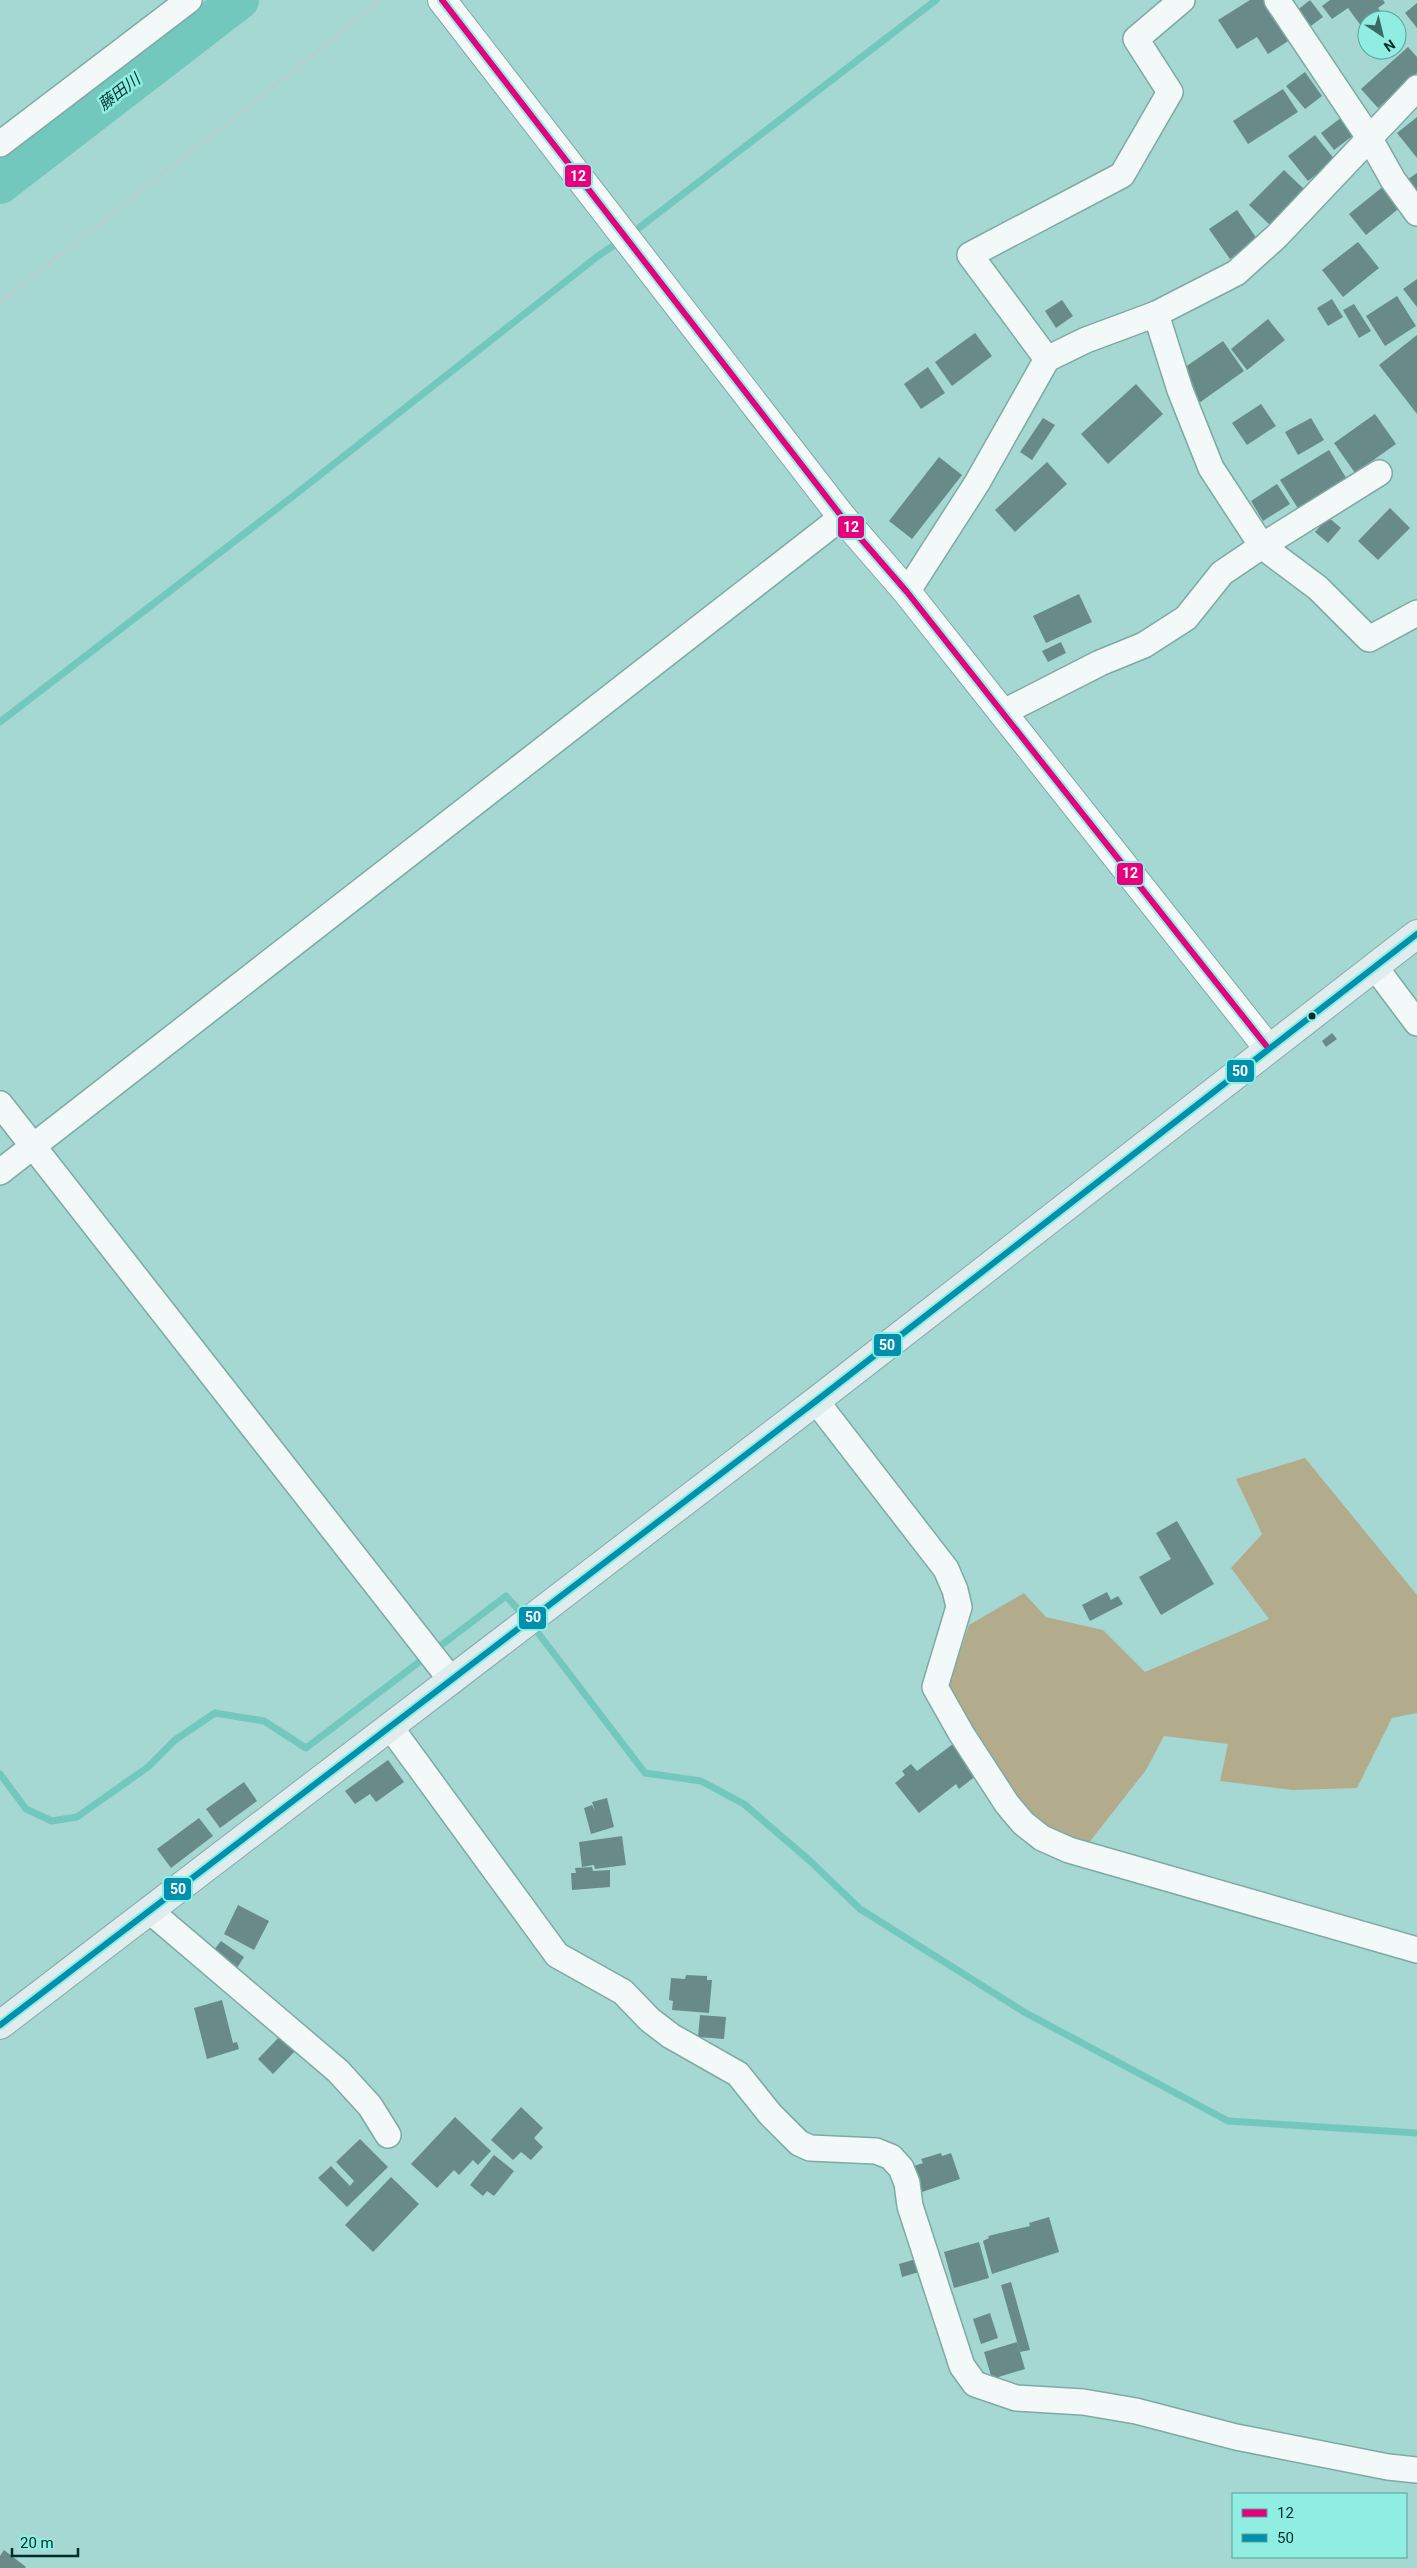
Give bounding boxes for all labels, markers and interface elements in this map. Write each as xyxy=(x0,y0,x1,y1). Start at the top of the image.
north arrow xyxy=(1357,10,1407,60)
text: N xyxy=(1381,36,1398,55)
water label: 藤田川 xyxy=(94,69,145,114)
line badge: 12 xyxy=(564,164,592,188)
text: 12 xyxy=(570,168,586,184)
line badge: 12 xyxy=(837,515,865,539)
text: 12 xyxy=(843,519,859,535)
line badge: 12 xyxy=(1116,862,1144,886)
text: 12 xyxy=(1122,865,1138,881)
unlabelled marker xyxy=(1307,1011,1317,1021)
line badge: 50 xyxy=(1226,1059,1255,1083)
text: 50 xyxy=(1232,1063,1248,1079)
line badge: 50 xyxy=(873,1333,902,1357)
text: 50 xyxy=(879,1337,895,1353)
line badge: 50 xyxy=(518,1606,547,1630)
text: 50 xyxy=(525,1609,541,1625)
line badge: 50 xyxy=(163,1877,192,1901)
text: 50 xyxy=(170,1881,186,1897)
legend xyxy=(1232,2493,1407,2558)
text: 12 xyxy=(1277,2504,1294,2522)
scale bar xyxy=(12,2526,79,2558)
text: 50 xyxy=(1277,2529,1294,2547)
text: 20 m xyxy=(20,2534,54,2552)

